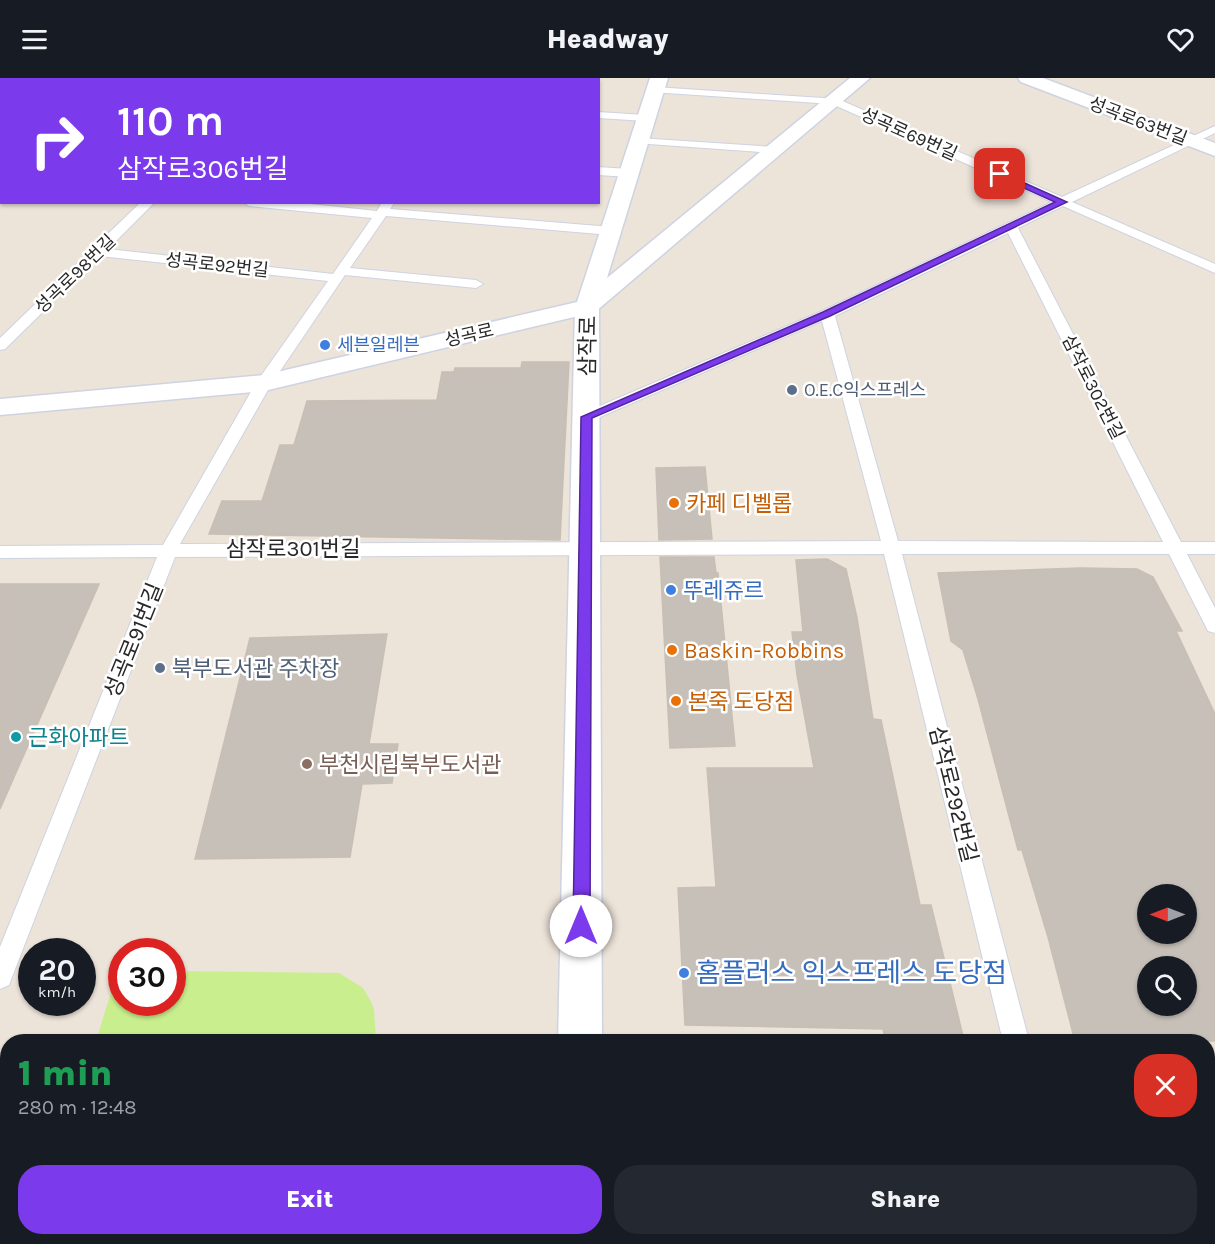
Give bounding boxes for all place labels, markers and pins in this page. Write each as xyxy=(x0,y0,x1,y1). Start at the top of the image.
pin xyxy=(974,148,1025,199)
place label: 세븐일레븐 xyxy=(337,334,420,356)
marker: 세븐일레븐 xyxy=(318,338,332,352)
place label: O.E.C익스프레스 xyxy=(804,379,926,401)
marker: O.E.C익스프레스 xyxy=(785,383,799,397)
place label: 카페 디벨롭 xyxy=(686,491,792,517)
marker: 카페 디벨롭 xyxy=(667,496,681,510)
place label: 뚜레쥬르 xyxy=(683,578,764,604)
marker: 뚜레쥬르 xyxy=(664,583,678,597)
place label: Baskin-Robbins xyxy=(684,638,844,664)
marker: Baskin-Robbins xyxy=(665,643,679,657)
place label: 북부도서관 주차장 xyxy=(172,656,339,682)
marker: 북부도서관 주차장 xyxy=(153,661,167,675)
place label: 본죽 도당점 xyxy=(688,689,794,715)
marker: 본죽 도당점 xyxy=(669,694,683,708)
place label: 근화아파트 xyxy=(28,725,129,751)
marker: 근화아파트 xyxy=(9,730,23,744)
place label: 부천시립북부도서관 xyxy=(319,752,501,778)
marker: 부천시립북부도서관 xyxy=(300,757,314,771)
place label: 홈플러스 익스프레스 도당점 xyxy=(696,957,1007,989)
marker: 홈플러스 익스프레스 도당점 xyxy=(677,966,691,980)

